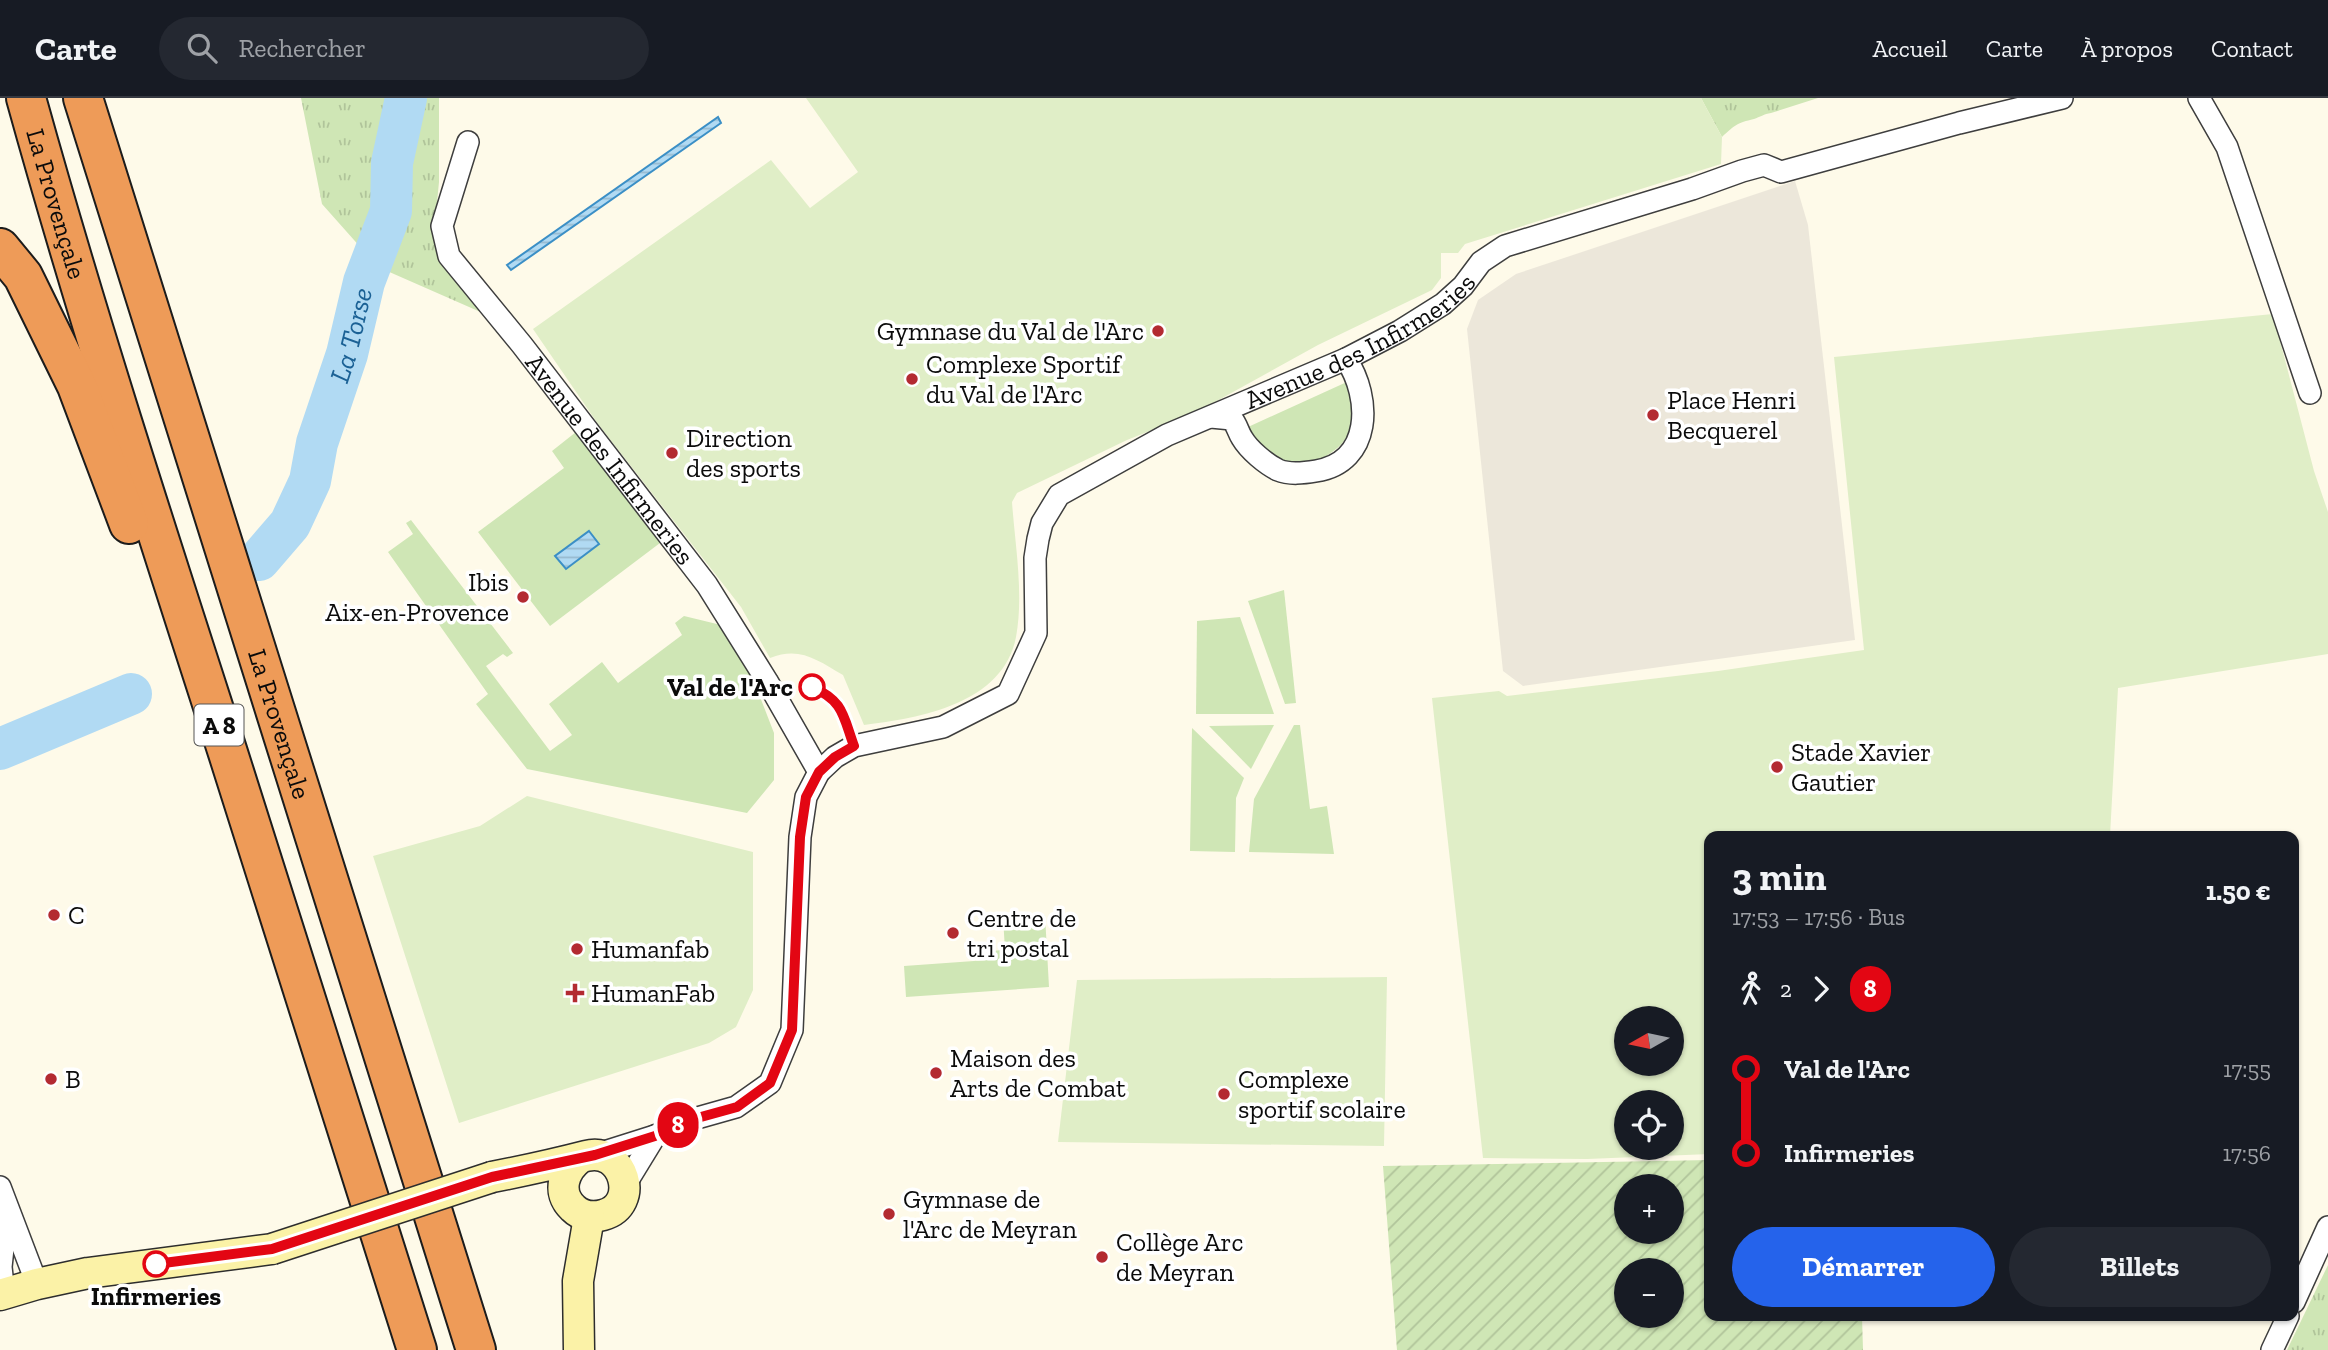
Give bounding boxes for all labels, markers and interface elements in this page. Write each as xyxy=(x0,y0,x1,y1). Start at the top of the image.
search box xyxy=(159,17,649,80)
text: Carte xyxy=(35,29,117,68)
icon: search xyxy=(183,29,221,67)
text: Rechercher xyxy=(239,32,366,64)
text: Accueil xyxy=(1872,34,1948,63)
text: Carte xyxy=(1986,34,2043,63)
text: À propos xyxy=(2081,34,2173,63)
text: Contact xyxy=(2211,34,2293,63)
street label: La Provençale xyxy=(19,125,93,283)
street label: Avenue des Infirmeries xyxy=(1240,268,1482,416)
water label: La Torse xyxy=(322,284,379,387)
place label: Gymnase du Val de l'Arc xyxy=(877,315,1144,347)
marker: Gymnase du Val de l'Arc xyxy=(1150,323,1166,339)
street label: Avenue des Infirmeries xyxy=(519,347,701,571)
place label: Complexe Sportif du Val de l'Arc xyxy=(926,348,1122,410)
marker: Complexe Sportif du Val de l'Arc xyxy=(904,371,920,387)
place label: Place Henri Becquerel xyxy=(1667,384,1796,446)
marker: Place Henri Becquerel xyxy=(1645,407,1661,423)
place label: Direction des sports xyxy=(686,422,801,484)
marker: Direction des sports xyxy=(664,445,680,461)
place label: Ibis Aix-en-Provence xyxy=(325,566,509,628)
marker: Ibis Aix-en-Provence xyxy=(515,589,531,605)
street label: La Provençale xyxy=(241,645,318,803)
place label: Val de l'Arc xyxy=(667,671,793,703)
marker: Val de l'Arc xyxy=(799,674,825,700)
road number: A 8 xyxy=(194,704,244,746)
place label: Stade Xavier Gautier xyxy=(1791,736,1931,798)
marker: Stade Xavier Gautier xyxy=(1769,759,1785,775)
text: 3 min xyxy=(1732,854,1827,900)
text: 1.50 € xyxy=(2206,875,2271,907)
place label: C xyxy=(68,899,85,931)
place label: Centre de tri postal xyxy=(967,902,1076,964)
text: 17:53 – 17:56 · Bus xyxy=(1732,903,1905,931)
marker: C xyxy=(46,907,62,923)
marker: Centre de tri postal xyxy=(945,925,961,941)
place label: Humanfab xyxy=(591,933,709,965)
marker: Humanfab xyxy=(569,941,585,957)
icon: walk xyxy=(1732,970,1770,1008)
icon: forward xyxy=(1802,970,1840,1008)
text: 8 xyxy=(1864,974,1877,1003)
text: 2 xyxy=(1780,975,1792,1003)
place label: HumanFab xyxy=(591,977,715,1009)
marker: HumanFab xyxy=(565,983,585,1003)
north arrow xyxy=(1614,1006,1684,1076)
map controls xyxy=(1614,1006,1684,1328)
place label: Maison des Arts de Combat xyxy=(950,1042,1126,1104)
text: Val de l'Arc xyxy=(1784,1053,1910,1085)
text: 17:55 xyxy=(2223,1055,2271,1083)
place label: B xyxy=(65,1063,81,1095)
place label: Complexe sportif scolaire xyxy=(1238,1063,1406,1125)
marker: Maison des Arts de Combat xyxy=(928,1065,944,1081)
marker: B xyxy=(43,1071,59,1087)
marker: Complexe sportif scolaire xyxy=(1216,1086,1232,1102)
button: locate xyxy=(1614,1090,1684,1160)
line badge: 8 xyxy=(655,1102,701,1148)
text: 8 xyxy=(672,1110,684,1139)
text: Infirmeries xyxy=(1784,1137,1914,1169)
text: 17:56 xyxy=(2223,1139,2271,1167)
button: + xyxy=(1614,1174,1684,1244)
place label: Gymnase de l'Arc de Meyran xyxy=(903,1183,1077,1245)
marker: Gymnase de l'Arc de Meyran xyxy=(881,1206,897,1222)
place label: Collège Arc de Meyran xyxy=(1116,1226,1244,1288)
button: Démarrer xyxy=(1732,1227,1995,1307)
button: Billets xyxy=(2009,1227,2271,1307)
marker: Collège Arc de Meyran xyxy=(1094,1249,1110,1265)
marker: Infirmeries xyxy=(143,1251,169,1277)
button: − xyxy=(1614,1258,1684,1328)
place label: Infirmeries xyxy=(91,1280,221,1312)

